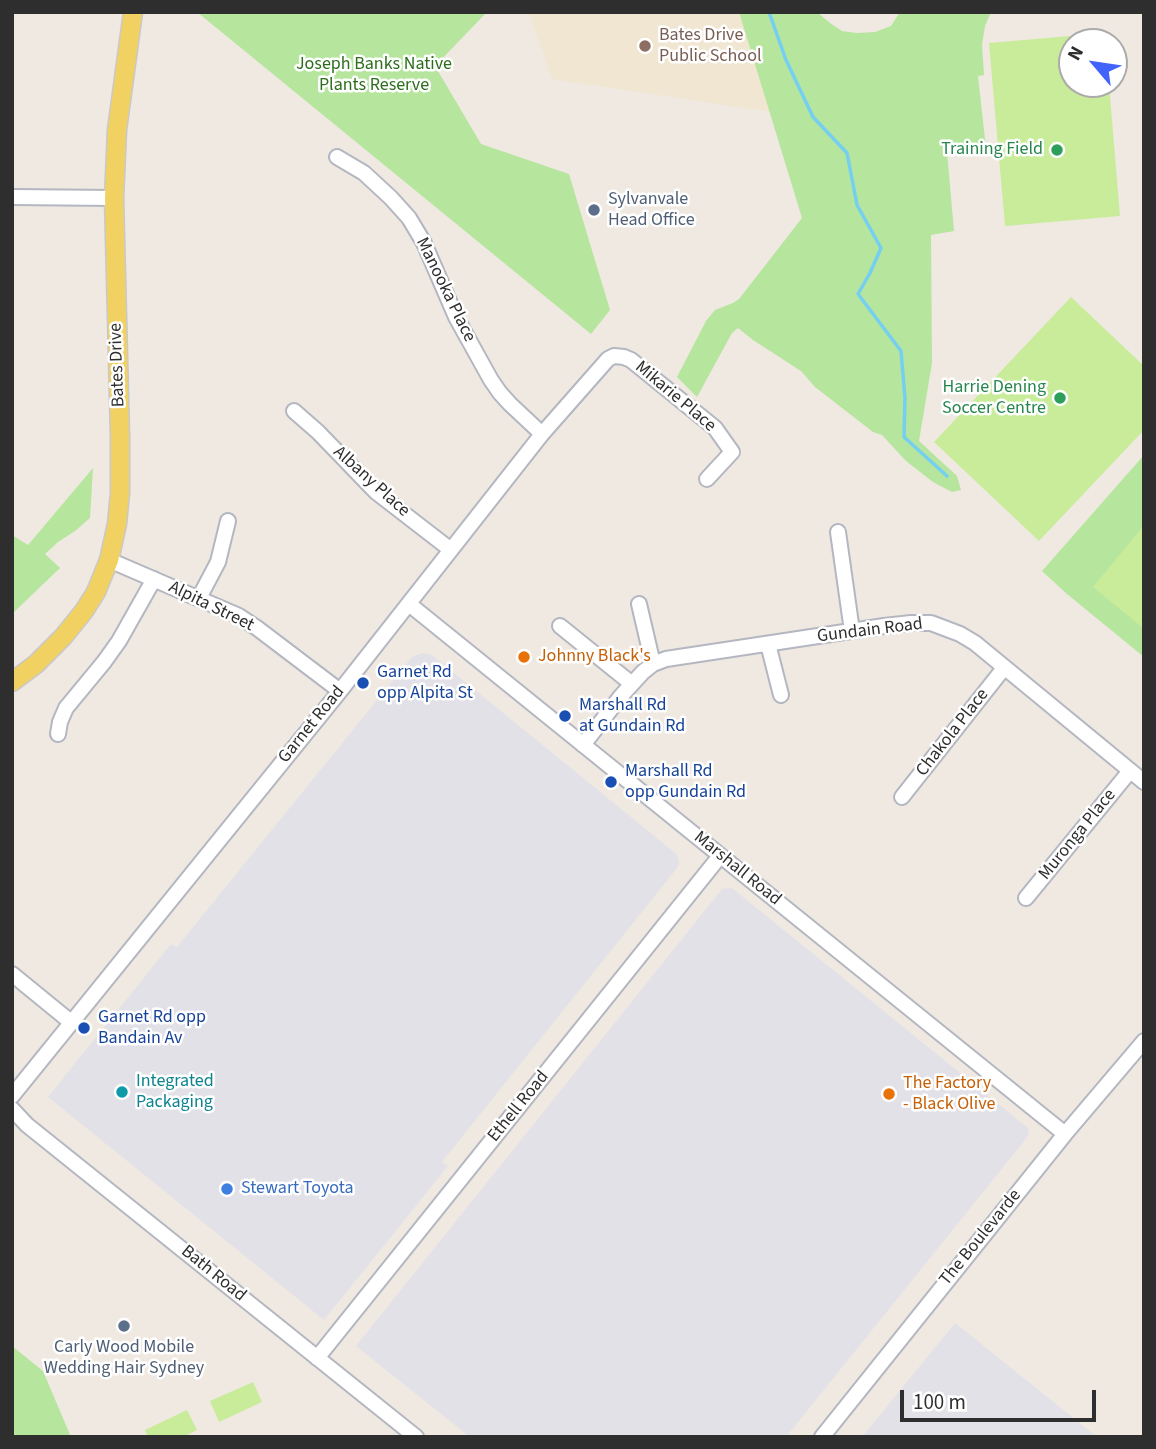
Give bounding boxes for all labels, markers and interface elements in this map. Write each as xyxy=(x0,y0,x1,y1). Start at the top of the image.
place label: Bates Drive Public School xyxy=(659,25,761,68)
north arrow xyxy=(1058,28,1128,98)
marker: Bates Drive Public School xyxy=(637,38,653,54)
text: N xyxy=(1061,41,1091,66)
park label: Joseph Banks Native Plants Reserve xyxy=(296,54,452,96)
place label: Training Field xyxy=(941,139,1043,161)
marker: Training Field xyxy=(1049,142,1065,158)
place label: Sylvanvale Head Office xyxy=(608,189,695,232)
marker: Sylvanvale Head Office xyxy=(586,202,602,218)
street label: Manooka Place xyxy=(410,234,480,346)
street label: Bates Drive xyxy=(106,322,130,408)
street label: Mikarie Place xyxy=(630,357,720,437)
place label: Harrie Dening Soccer Centre xyxy=(942,377,1046,420)
marker: Harrie Dening Soccer Centre xyxy=(1052,390,1068,406)
street label: Albany Place xyxy=(328,442,414,522)
street label: Alpita Street xyxy=(165,577,257,637)
street label: Gundain Road xyxy=(816,614,924,648)
place label: Johnny Black's xyxy=(538,646,651,668)
marker: Johnny Black's xyxy=(516,649,532,665)
place label: Garnet Rd opp Alpita St xyxy=(377,662,473,704)
marker: Garnet Rd opp Alpita St xyxy=(355,675,371,691)
street label: Garnet Road xyxy=(274,682,350,768)
street label: Chakola Place xyxy=(912,685,994,781)
place label: Marshall Rd at Gundain Rd xyxy=(579,695,685,738)
marker: Marshall Rd at Gundain Rd xyxy=(557,708,573,724)
place label: Marshall Rd opp Gundain Rd xyxy=(625,761,746,804)
marker: Marshall Rd opp Gundain Rd xyxy=(603,774,619,790)
street label: Muronga Place xyxy=(1035,785,1121,885)
street label: Marshall Road xyxy=(689,827,785,911)
place label: Garnet Rd opp Bandain Av xyxy=(98,1007,206,1050)
marker: Garnet Rd opp Bandain Av xyxy=(76,1020,92,1036)
street label: Ethell Road xyxy=(484,1067,554,1147)
place label: Integrated Packaging xyxy=(136,1071,214,1114)
place label: The Factory - Black Olive xyxy=(903,1073,995,1116)
marker: Integrated Packaging xyxy=(114,1084,130,1100)
marker: The Factory - Black Olive xyxy=(881,1086,897,1102)
place label: Stewart Toyota xyxy=(241,1178,354,1200)
marker: Stewart Toyota xyxy=(219,1181,235,1197)
street label: The Boulevarde xyxy=(936,1185,1026,1291)
street label: Bath Road xyxy=(176,1241,250,1307)
marker: Carly Wood Mobile Wedding Hair Sydney xyxy=(116,1318,132,1334)
place label: Carly Wood Mobile Wedding Hair Sydney xyxy=(44,1337,204,1380)
scale bar xyxy=(904,1376,1100,1420)
text: 100 m xyxy=(913,1387,966,1417)

